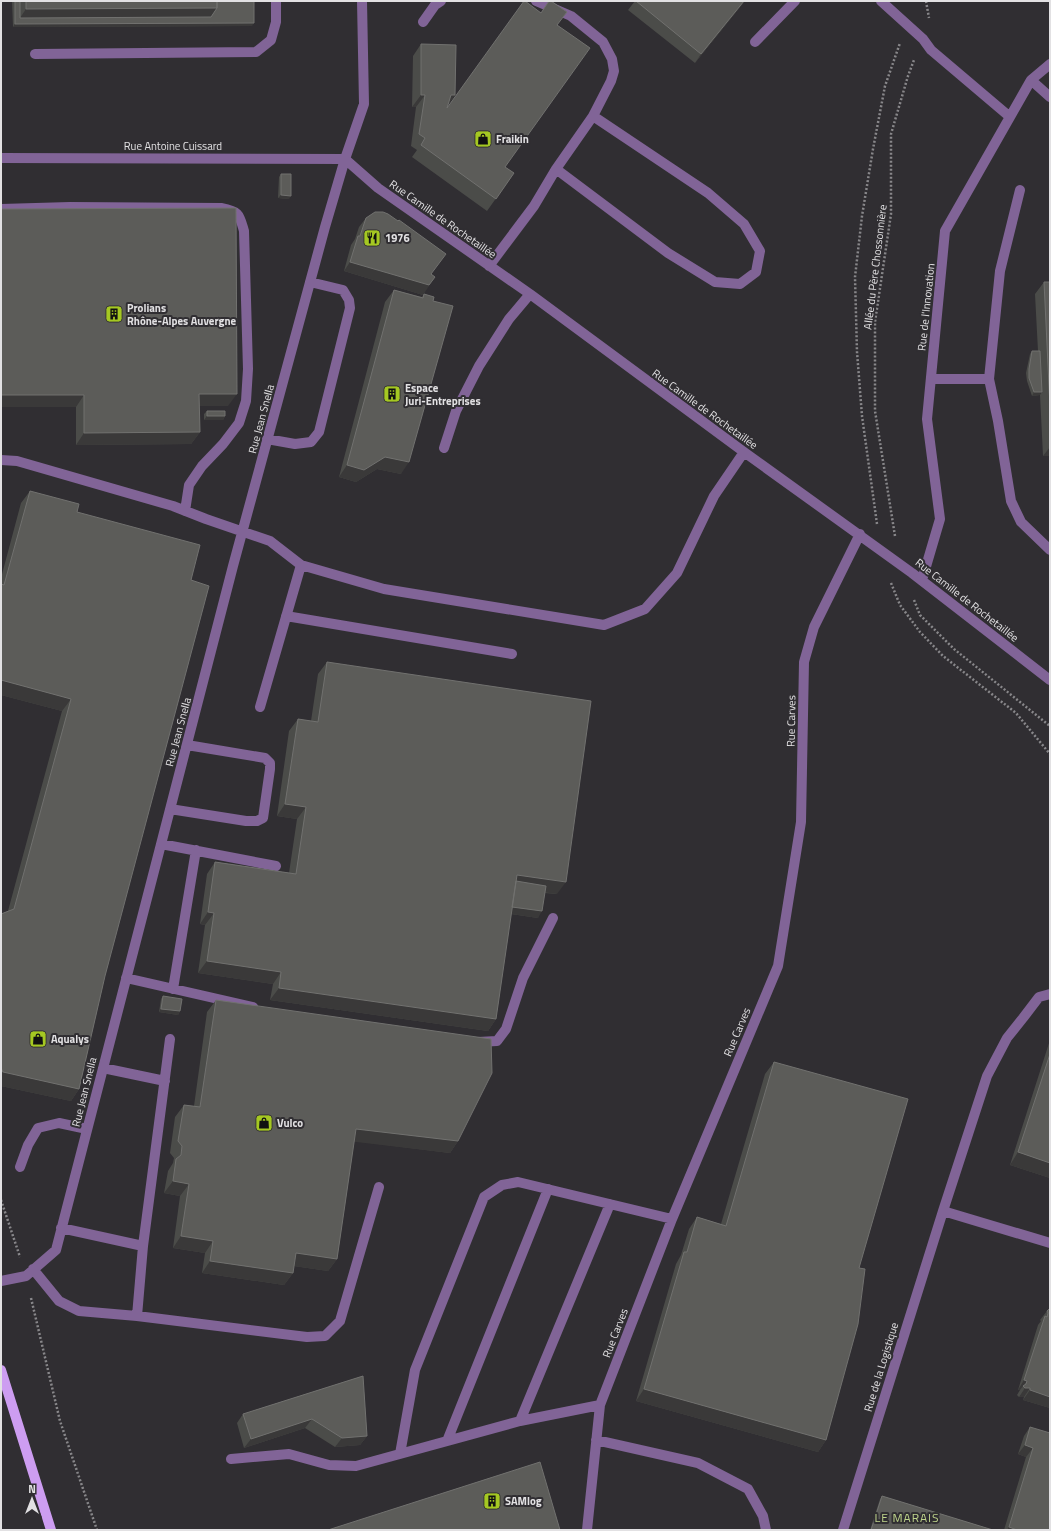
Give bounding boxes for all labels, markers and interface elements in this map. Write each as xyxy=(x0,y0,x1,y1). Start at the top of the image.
shop icon: Fraikin xyxy=(473,129,493,149)
place label: Fraikin xyxy=(496,131,529,147)
street label: Rue Antoine Cuissard xyxy=(124,138,222,154)
street label: Rue Camille de Rochetaillée xyxy=(386,176,500,262)
street label: Allée du Père Chossonnière xyxy=(859,203,891,330)
restaurant icon: 1976 xyxy=(362,228,382,248)
place label: 1976 xyxy=(385,230,410,246)
street label: Rue de l'Innovation xyxy=(913,262,939,352)
place label: Prolians Rhône-Alpes Auvergne xyxy=(127,300,236,329)
building icon: Prolians Rhône-Alpes Auvergne xyxy=(104,304,124,324)
street label: Rue Camille de Rochetaillée xyxy=(649,365,762,453)
place label: Espace Juri-Entreprises xyxy=(405,380,481,409)
street label: Rue Jean Snella xyxy=(244,382,278,455)
building icon: Espace Juri-Entreprises xyxy=(382,384,402,404)
street label: Rue Camille de Rochetaillée xyxy=(912,555,1022,646)
street label: Rue Jean Snella xyxy=(161,695,195,768)
street label: Rue Carves xyxy=(783,695,799,747)
street label: Rue Carves xyxy=(720,1005,754,1059)
shop icon: Aqualys xyxy=(28,1029,48,1049)
place label: Aqualys xyxy=(51,1031,89,1047)
street label: Rue Jean Snella xyxy=(68,1055,100,1128)
shop icon: Vulco xyxy=(254,1113,274,1133)
place label: Vulco xyxy=(277,1115,303,1131)
street label: Rue Carves xyxy=(598,1306,632,1360)
street label: Rue de la Logistique xyxy=(860,1320,902,1414)
north arrow xyxy=(12,1479,52,1519)
text: N xyxy=(28,1481,36,1497)
building icon: SAMlog xyxy=(482,1491,502,1511)
place label: SAMlog xyxy=(505,1493,542,1509)
district label: LE MARAIS xyxy=(874,1508,940,1527)

